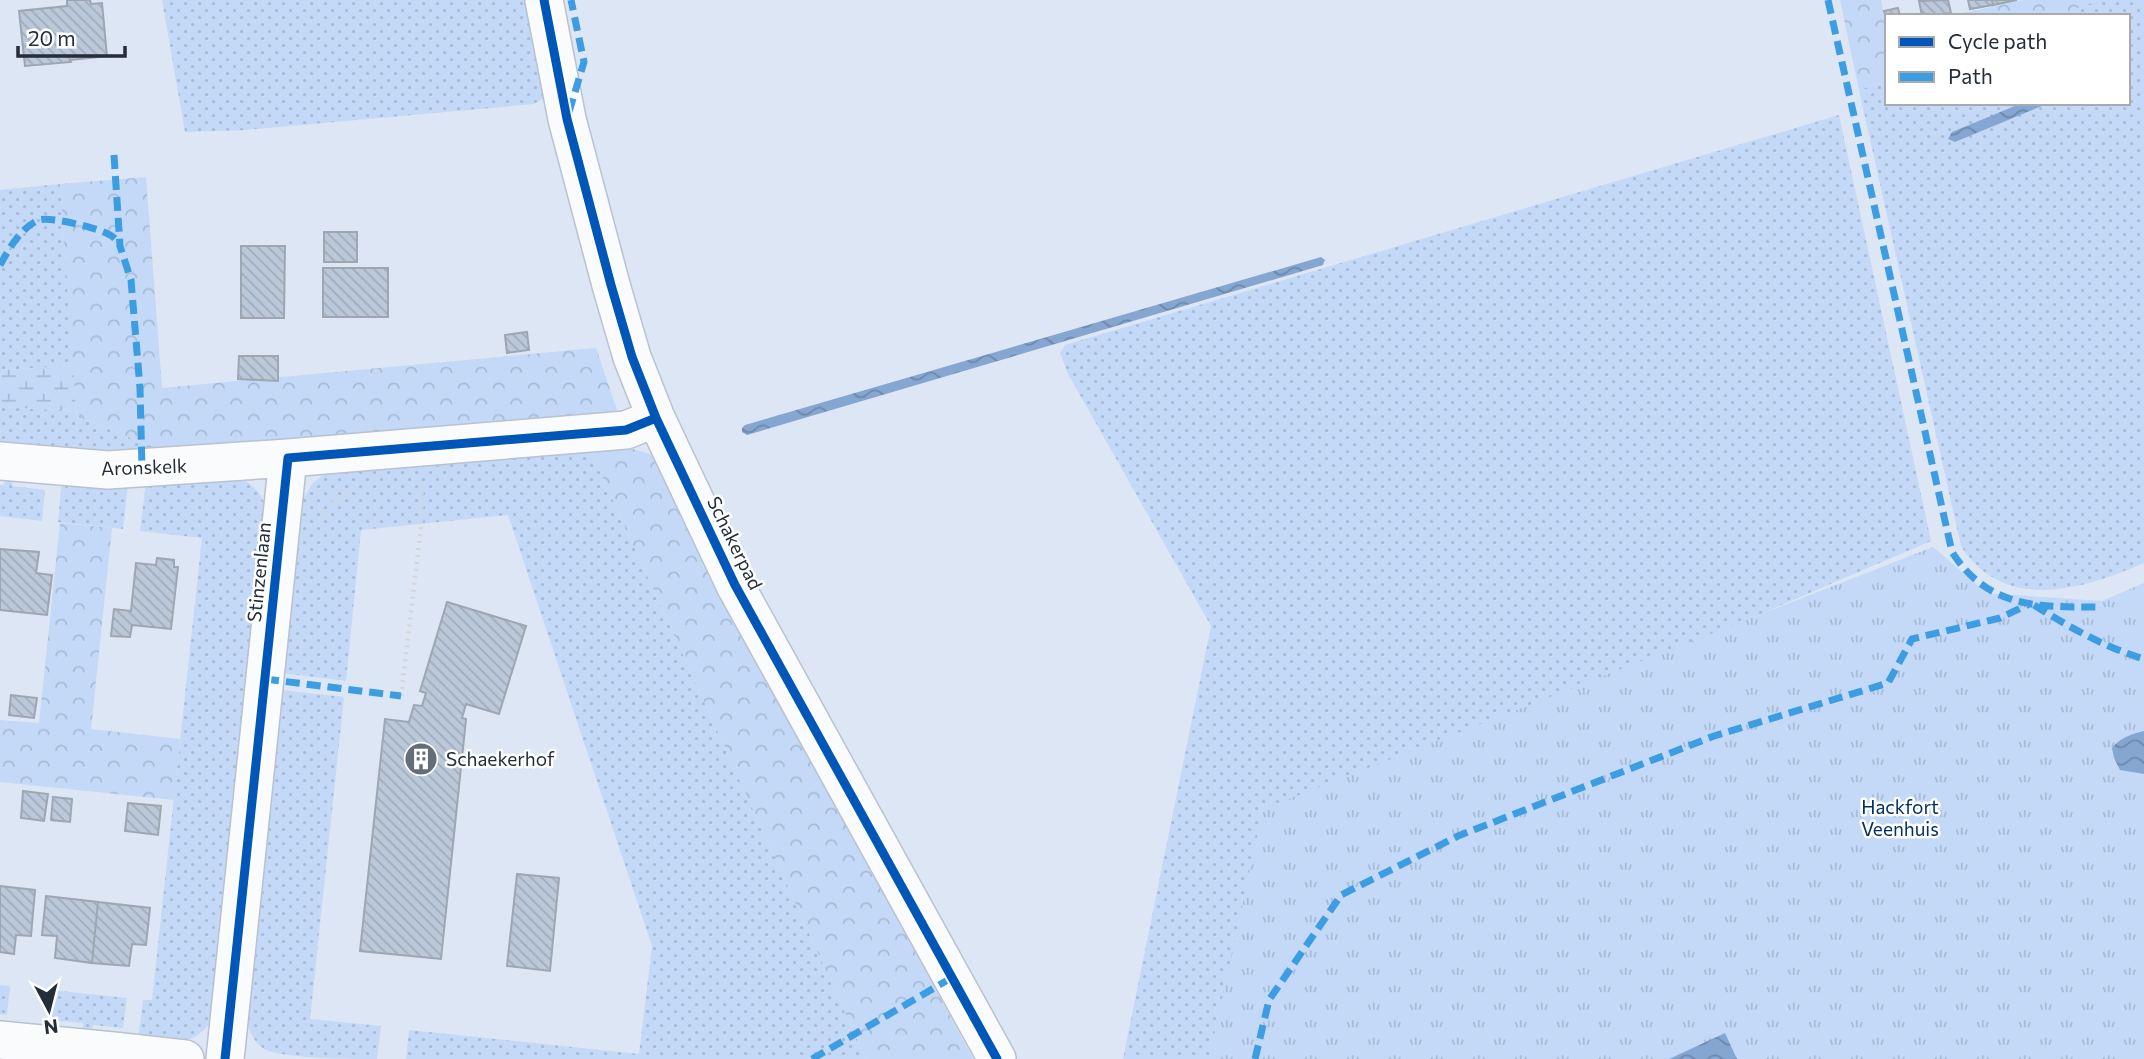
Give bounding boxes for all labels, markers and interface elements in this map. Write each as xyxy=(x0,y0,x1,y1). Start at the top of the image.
scale bar xyxy=(18,14,124,58)
legend xyxy=(1885,14,2130,105)
text: 20 m xyxy=(28,25,76,50)
text: Cycle path xyxy=(1948,28,2047,53)
text: Path xyxy=(1948,63,1993,88)
street label: Aronskelk xyxy=(100,454,187,479)
street label: Schakerpad xyxy=(703,492,768,593)
street label: Stinzenlaan xyxy=(242,521,275,623)
building icon: Schaekerhof xyxy=(402,740,440,778)
place label: Schaekerhof xyxy=(446,747,555,770)
park label: Hackfort Veenhuis xyxy=(1861,795,1939,840)
north arrow xyxy=(14,975,84,1045)
text: N xyxy=(43,1015,60,1040)

